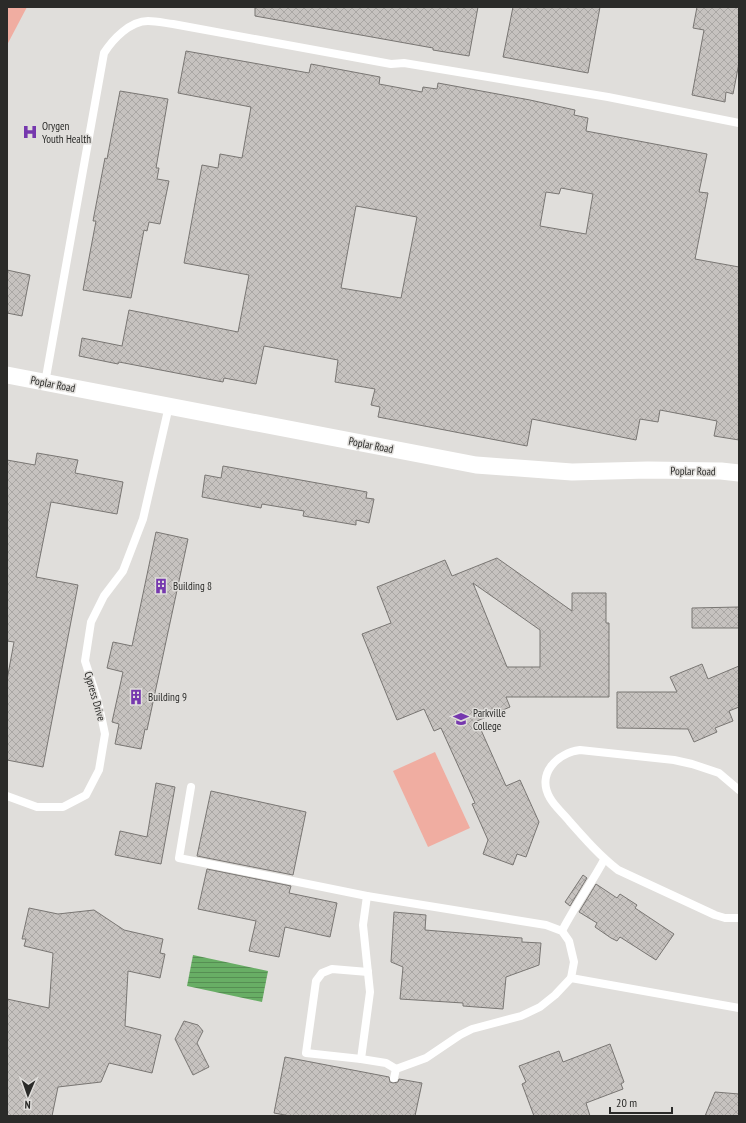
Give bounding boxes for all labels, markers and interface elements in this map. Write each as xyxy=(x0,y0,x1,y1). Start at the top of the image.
place label: Orygen Youth Health xyxy=(42,119,91,146)
hospital icon: Orygen Youth Health xyxy=(21,123,39,141)
street label: Poplar Road xyxy=(29,373,77,395)
street label: Poplar Road xyxy=(347,434,395,456)
street label: Poplar Road xyxy=(670,464,716,478)
building icon: Building 8 xyxy=(152,577,170,595)
place label: Building 8 xyxy=(173,579,212,593)
street label: Cypress Drive xyxy=(81,670,109,723)
building icon: Building 9 xyxy=(127,688,145,706)
place label: Building 9 xyxy=(148,690,187,704)
place label: Parkville College xyxy=(473,706,506,733)
school or university icon: Parkville College xyxy=(452,710,470,728)
north arrow xyxy=(8,1075,48,1115)
scale bar xyxy=(610,1089,672,1115)
text: 20 m xyxy=(616,1095,637,1110)
text: N xyxy=(24,1098,31,1112)

